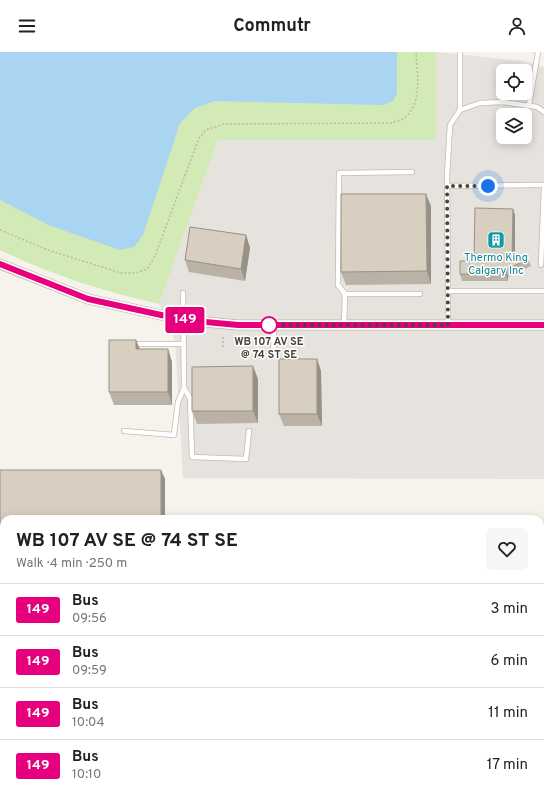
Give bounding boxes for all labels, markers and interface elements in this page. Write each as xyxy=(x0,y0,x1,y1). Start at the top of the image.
icon: menu xyxy=(16,15,38,37)
text: Commutr xyxy=(233,15,311,38)
icon: person xyxy=(506,15,528,37)
map controls xyxy=(496,64,532,144)
button: locate xyxy=(496,64,532,100)
button: layers xyxy=(496,108,532,144)
your location xyxy=(478,176,498,196)
building icon: Thermo King Calgary Inc xyxy=(486,230,506,250)
place label: Thermo King Calgary Inc xyxy=(464,251,528,278)
line badge: 149 xyxy=(162,307,208,333)
text: 149 xyxy=(173,311,197,328)
marker: WB 107 AV SE @ 74 ST SE xyxy=(260,316,278,334)
place label: WB 107 AV SE @ 74 ST SE xyxy=(234,335,304,362)
button: heart xyxy=(486,528,528,570)
text: WB 107 AV SE @ 74 ST SE xyxy=(16,529,238,553)
text: Walk · 4 min · 250 m xyxy=(16,556,127,572)
text: Bus xyxy=(72,592,99,611)
text: 3 min xyxy=(490,600,528,619)
text: 149 xyxy=(26,601,50,618)
text: 09:56 xyxy=(72,611,107,627)
text: Bus xyxy=(72,644,99,663)
text: 6 min xyxy=(491,652,528,671)
text: 149 xyxy=(26,653,50,670)
text: 09:59 xyxy=(72,663,107,679)
text: Bus xyxy=(72,696,99,715)
text: 11 min xyxy=(488,704,528,723)
text: 149 xyxy=(26,705,50,722)
text: 10:04 xyxy=(72,715,105,731)
text: Bus xyxy=(72,748,99,767)
text: 17 min xyxy=(487,756,528,775)
text: 149 xyxy=(26,757,50,774)
text: 10:10 xyxy=(72,767,101,783)

